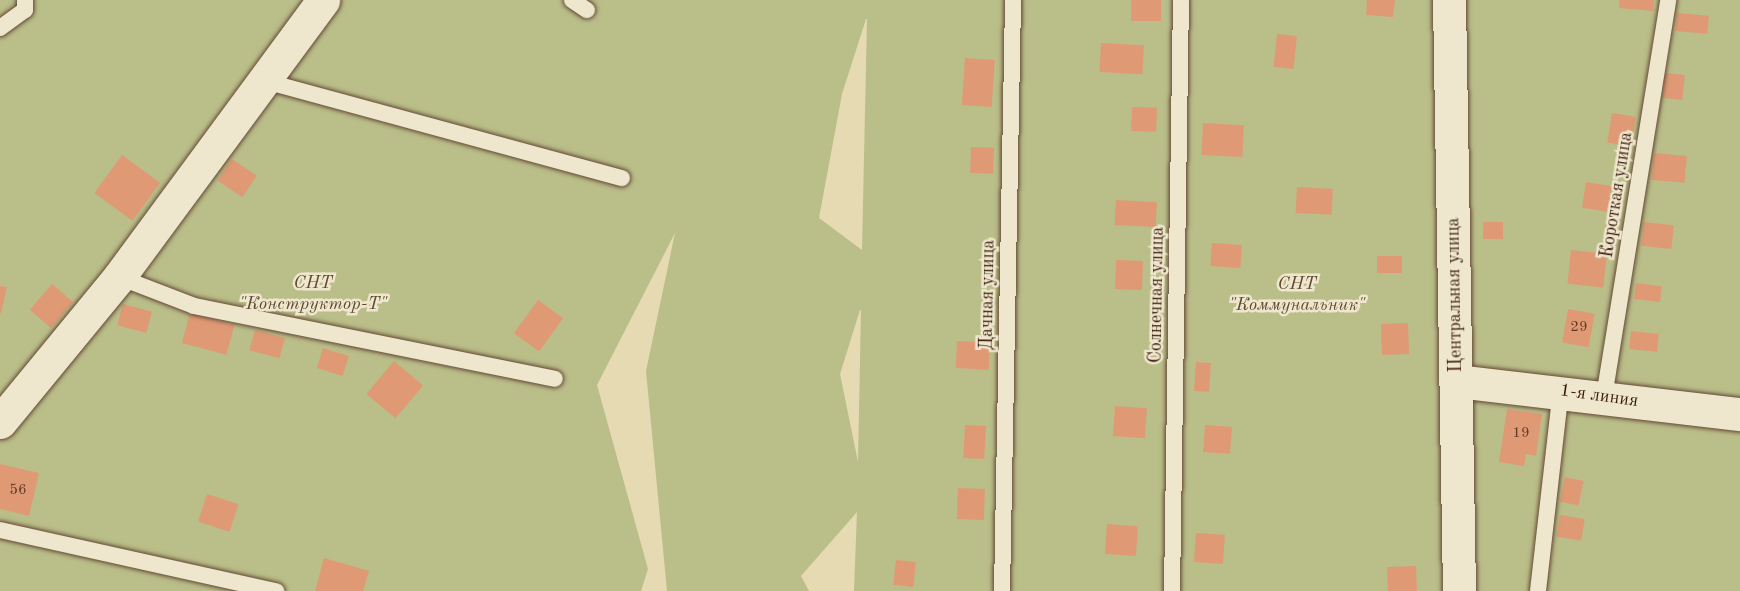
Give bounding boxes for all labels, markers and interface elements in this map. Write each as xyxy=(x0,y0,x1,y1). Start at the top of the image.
street label: Короткая улица xyxy=(1596,131,1638,259)
street label: Центральная улица xyxy=(1443,217,1467,373)
street label: Солнечная улица xyxy=(1145,227,1169,363)
street label: Дачная улица xyxy=(976,240,1000,350)
park label: СНТ "Конструктор-Т" xyxy=(239,273,387,316)
park label: СНТ "Коммунальник" xyxy=(1229,274,1365,316)
house number: 29 xyxy=(1570,319,1588,337)
street label: 1-я линия xyxy=(1558,380,1640,412)
house number: 19 xyxy=(1512,425,1530,443)
house number: 56 xyxy=(9,482,27,500)

